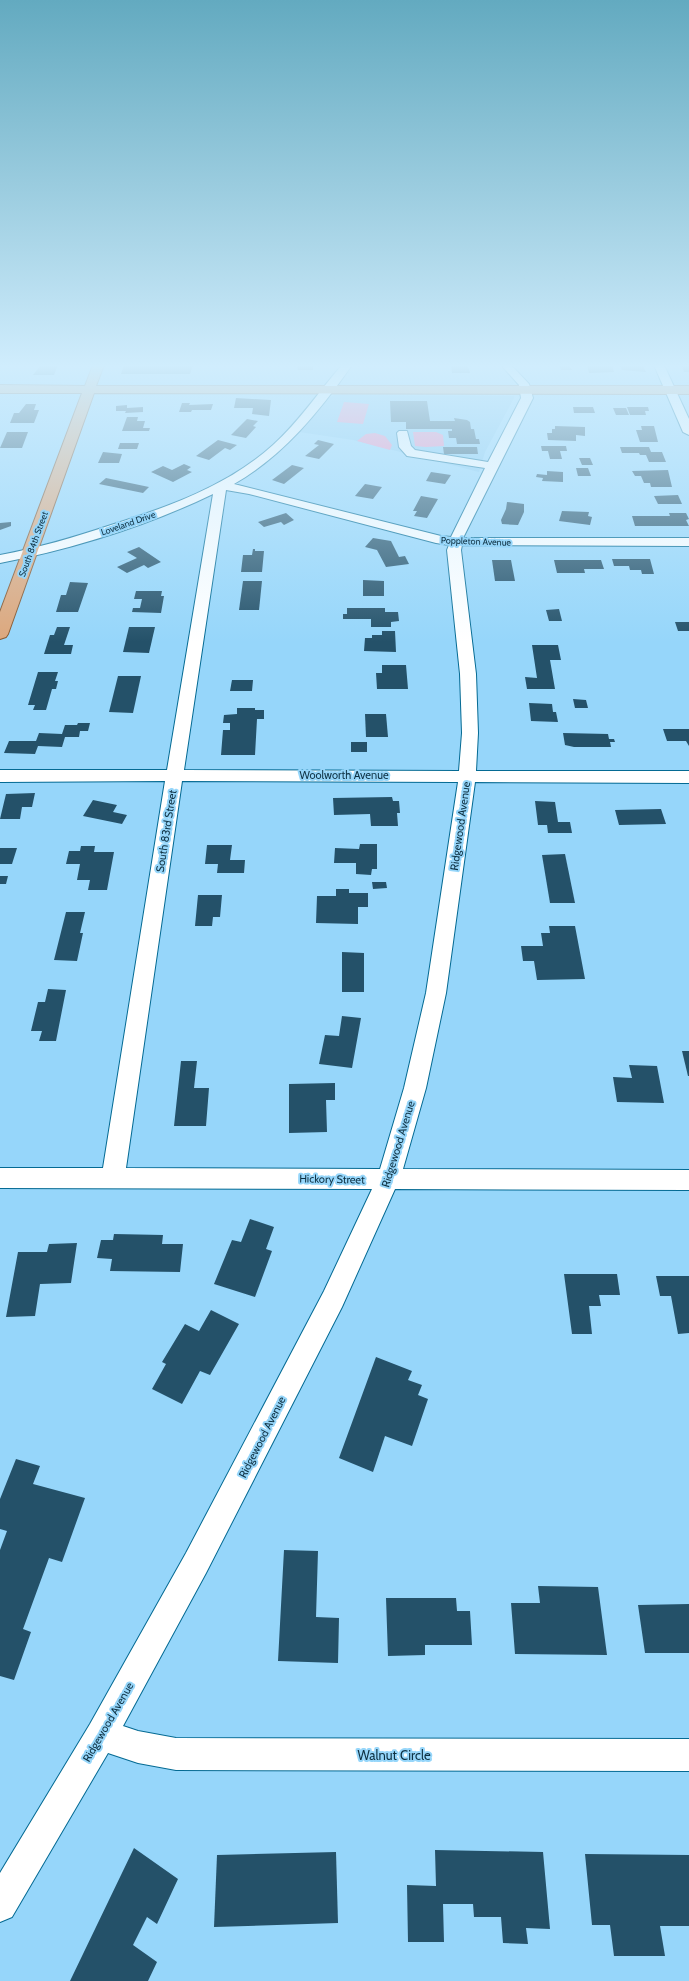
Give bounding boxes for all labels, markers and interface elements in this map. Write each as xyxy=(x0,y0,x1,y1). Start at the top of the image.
street label: Loveland Drive xyxy=(99,508,157,537)
street label: South 84th Street xyxy=(16,510,50,578)
street label: Poppleton Avenue xyxy=(441,534,512,548)
street label: Woolworth Avenue xyxy=(299,768,389,782)
street label: Ridgewood Avenue xyxy=(447,780,473,871)
street label: South 83rd Street xyxy=(153,789,179,873)
street label: Ridgewood Avenue xyxy=(378,1099,418,1189)
street label: Hickory Street xyxy=(299,1171,365,1187)
street label: Ridgewood Avenue xyxy=(235,1394,289,1480)
street label: Ridgewood Avenue xyxy=(80,1679,137,1764)
street label: Walnut Circle xyxy=(357,1747,431,1763)

